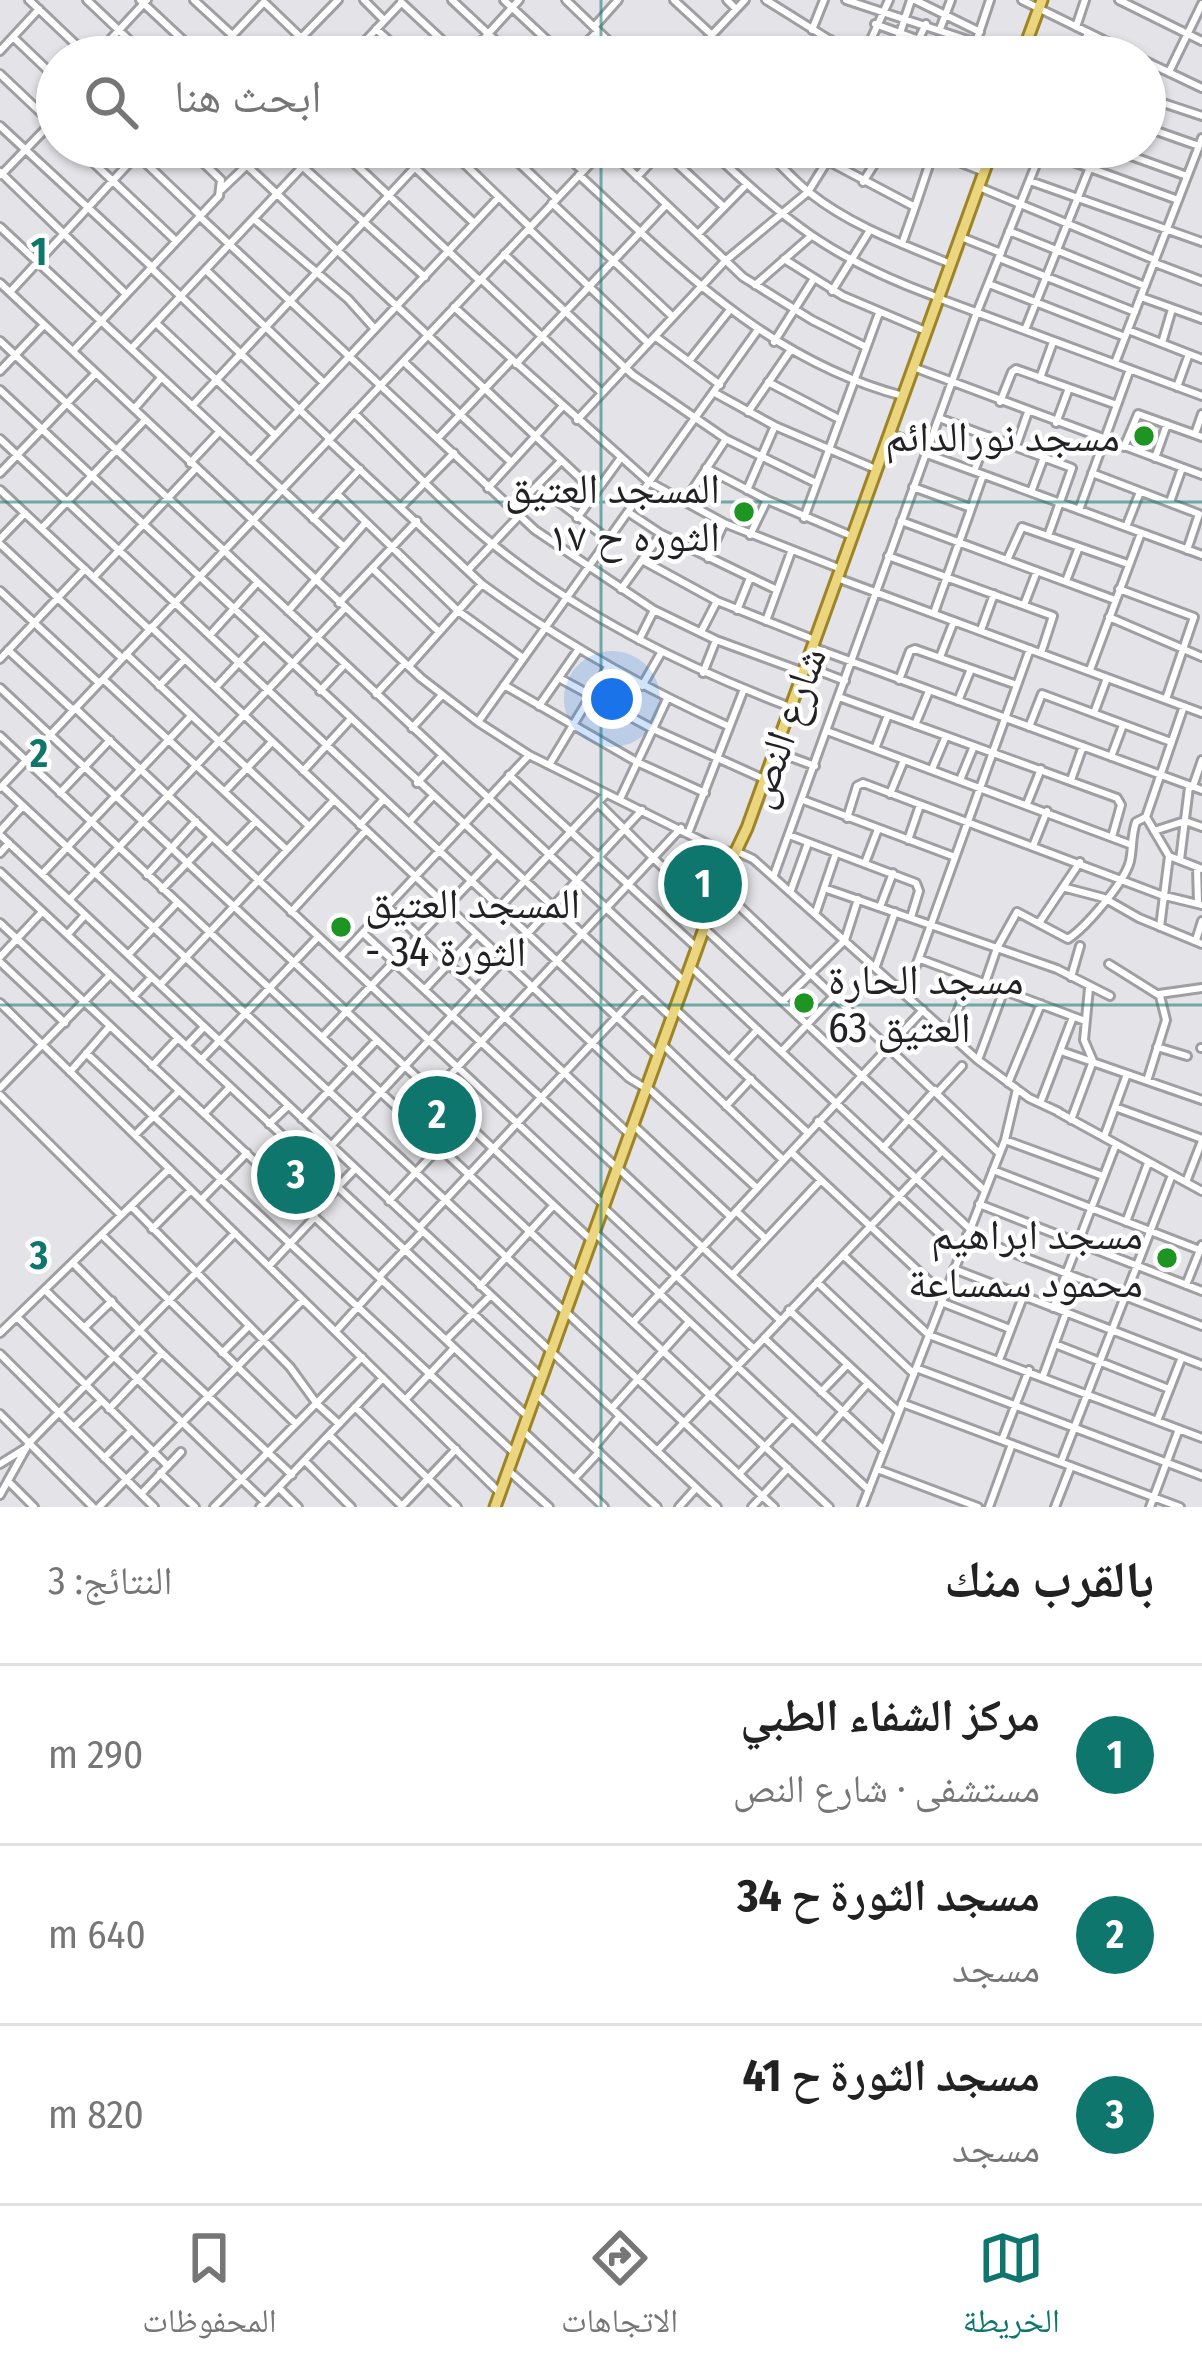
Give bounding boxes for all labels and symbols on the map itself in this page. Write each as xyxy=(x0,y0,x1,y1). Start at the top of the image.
text: 1 xyxy=(31,229,47,275)
place label: مسجد نورالدائم xyxy=(885,412,1120,464)
marker: مسجد نورالدائم xyxy=(1131,423,1157,449)
place label: المسجد العتيق الثوره ح ١٧ xyxy=(505,464,720,563)
marker: المسجد العتيق الثوره ح ١٧ xyxy=(731,499,757,525)
street label: شارع النص xyxy=(733,640,838,815)
your location xyxy=(582,669,642,729)
text: 2 xyxy=(29,731,48,777)
pin: 1 xyxy=(664,839,742,929)
place label: المسجد العتيق - الثورة 34 xyxy=(365,879,580,977)
marker: المسجد العتيق - الثورة 34 xyxy=(328,914,354,940)
place label: مسجد الحارة 63 العتيق xyxy=(828,955,1024,1053)
marker: مسجد الحارة 63 العتيق xyxy=(791,990,817,1016)
pin: 2 xyxy=(398,1070,476,1160)
pin: 3 xyxy=(257,1130,335,1220)
place label: مسجد ابراهيم محمود سمساعة xyxy=(908,1210,1143,1308)
text: 3 xyxy=(29,1233,48,1279)
marker: مسجد ابراهيم محمود سمساعة xyxy=(1154,1245,1180,1271)

